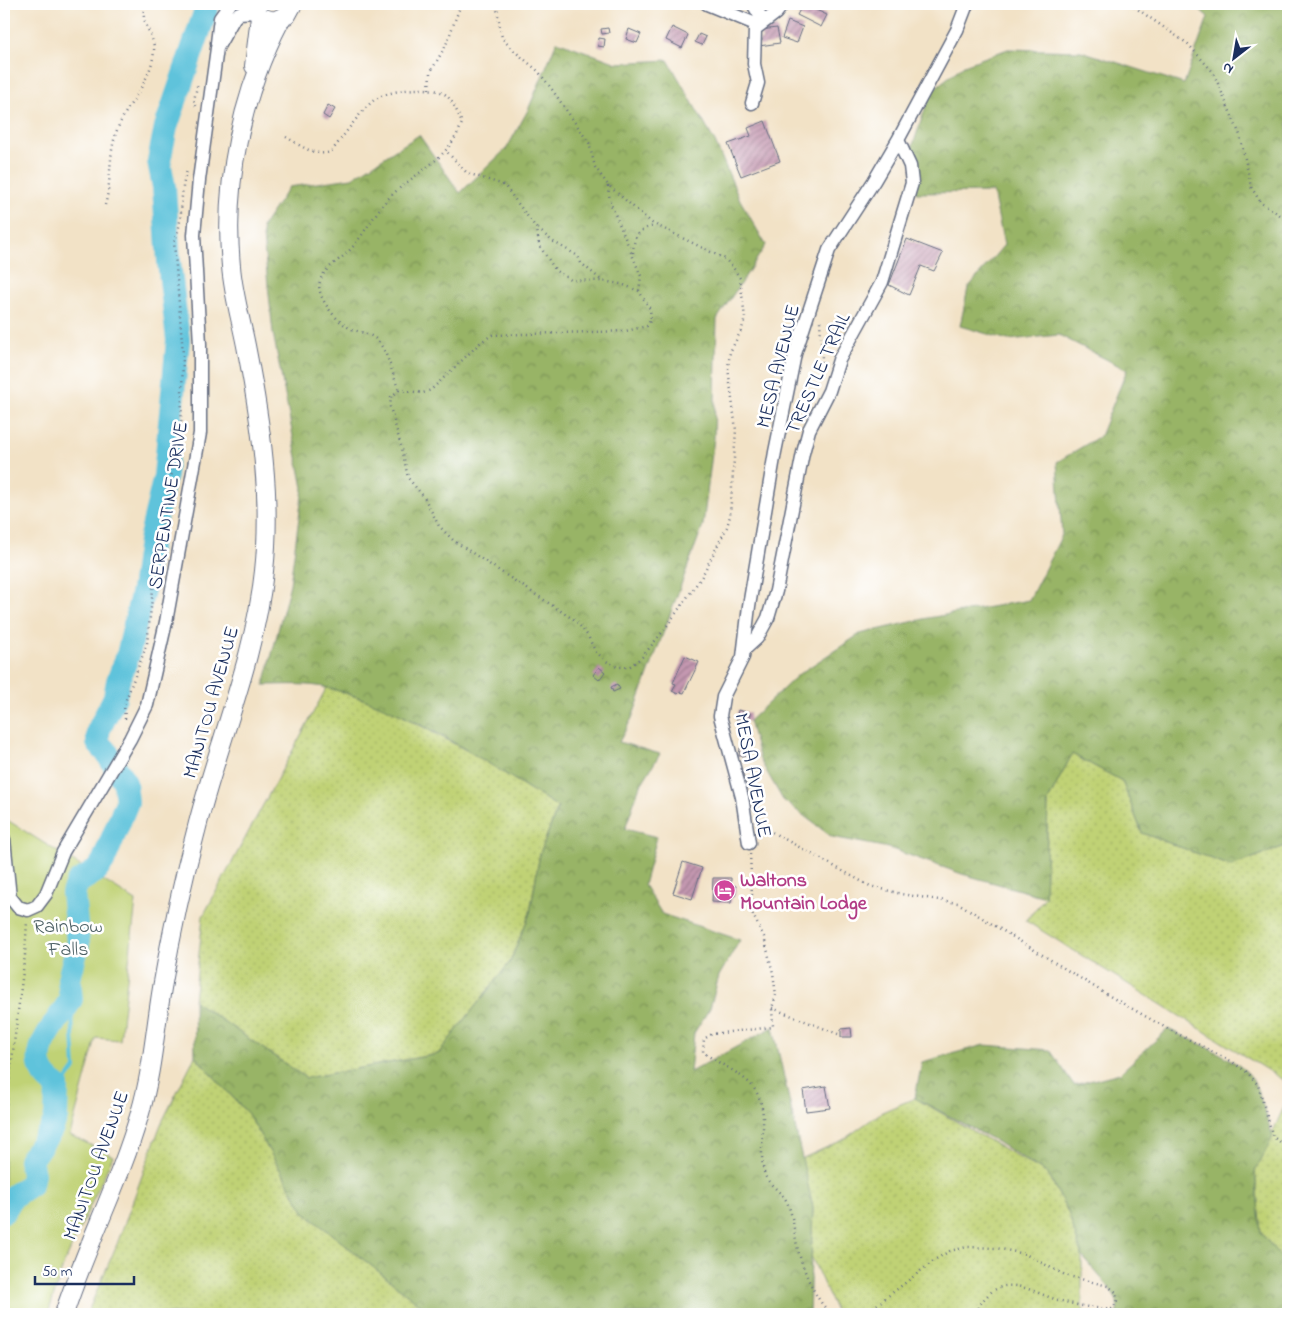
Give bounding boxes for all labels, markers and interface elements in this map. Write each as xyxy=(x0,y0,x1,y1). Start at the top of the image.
north arrow xyxy=(1210,32,1260,82)
text: N xyxy=(1219,56,1238,79)
street label: MESA AVENUE xyxy=(750,302,809,431)
street label: TRESTLE TRAIL xyxy=(780,308,859,439)
street label: SERPENTINE DRIVE xyxy=(142,419,197,591)
street label: MANITOU AVENUE xyxy=(177,623,248,782)
street label: MESA AVENUE xyxy=(725,711,778,840)
place label: Waltons Mountain Lodge xyxy=(740,867,868,920)
hotel icon: Waltons Mountain Lodge xyxy=(712,879,736,903)
park label: Rainbow Falls xyxy=(33,913,103,965)
street label: MANITOU AVENUE xyxy=(57,1087,138,1245)
scale bar xyxy=(35,1253,134,1285)
text: 50 m xyxy=(42,1261,73,1283)

